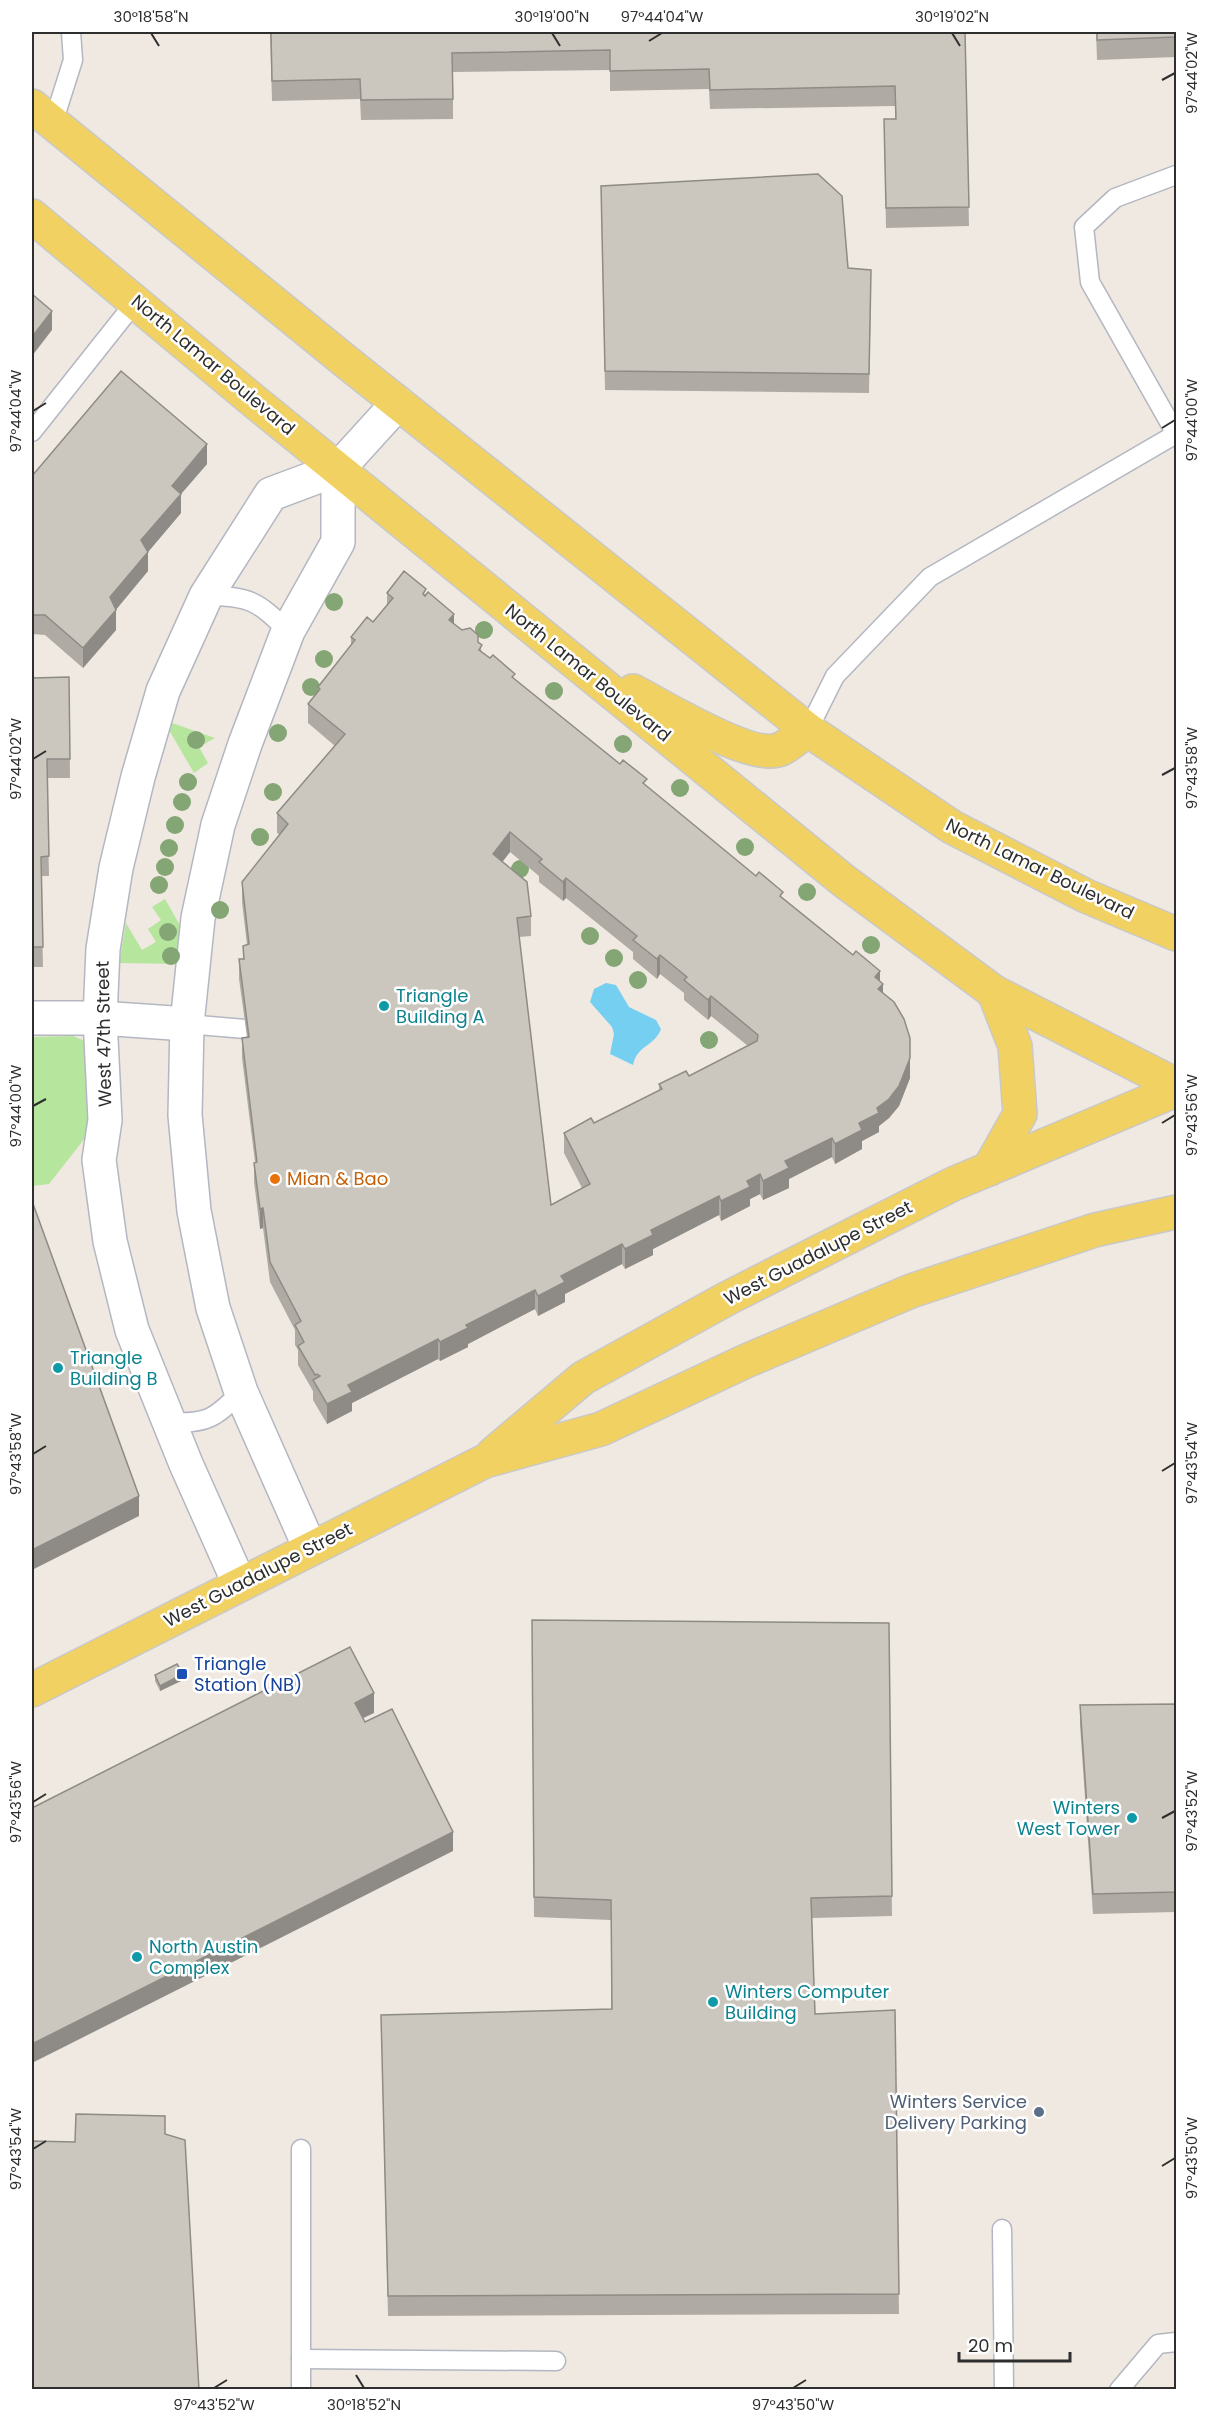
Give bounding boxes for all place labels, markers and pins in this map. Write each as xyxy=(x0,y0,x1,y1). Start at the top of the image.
place label: Triangle Building A xyxy=(396,983,485,1029)
marker: Triangle Building A xyxy=(377,999,391,1013)
place label: Mian & Bao xyxy=(287,1166,388,1191)
marker: Mian & Bao xyxy=(268,1172,282,1186)
place label: Triangle Building B xyxy=(70,1345,158,1391)
marker: Triangle Building B xyxy=(51,1361,65,1375)
place label: Triangle Station (NB) xyxy=(194,1651,302,1697)
marker: Triangle Station (NB) xyxy=(175,1667,189,1681)
place label: Winters West Tower xyxy=(1017,1795,1120,1841)
marker: Winters West Tower xyxy=(1125,1811,1139,1825)
place label: North Austin Complex xyxy=(149,1934,258,1980)
marker: North Austin Complex xyxy=(130,1950,144,1964)
place label: Winters Computer Building xyxy=(725,1979,889,2025)
marker: Winters Computer Building xyxy=(706,1995,720,2009)
place label: Winters Service Delivery Parking xyxy=(885,2089,1027,2135)
marker: Winters Service Delivery Parking xyxy=(1032,2105,1046,2119)

